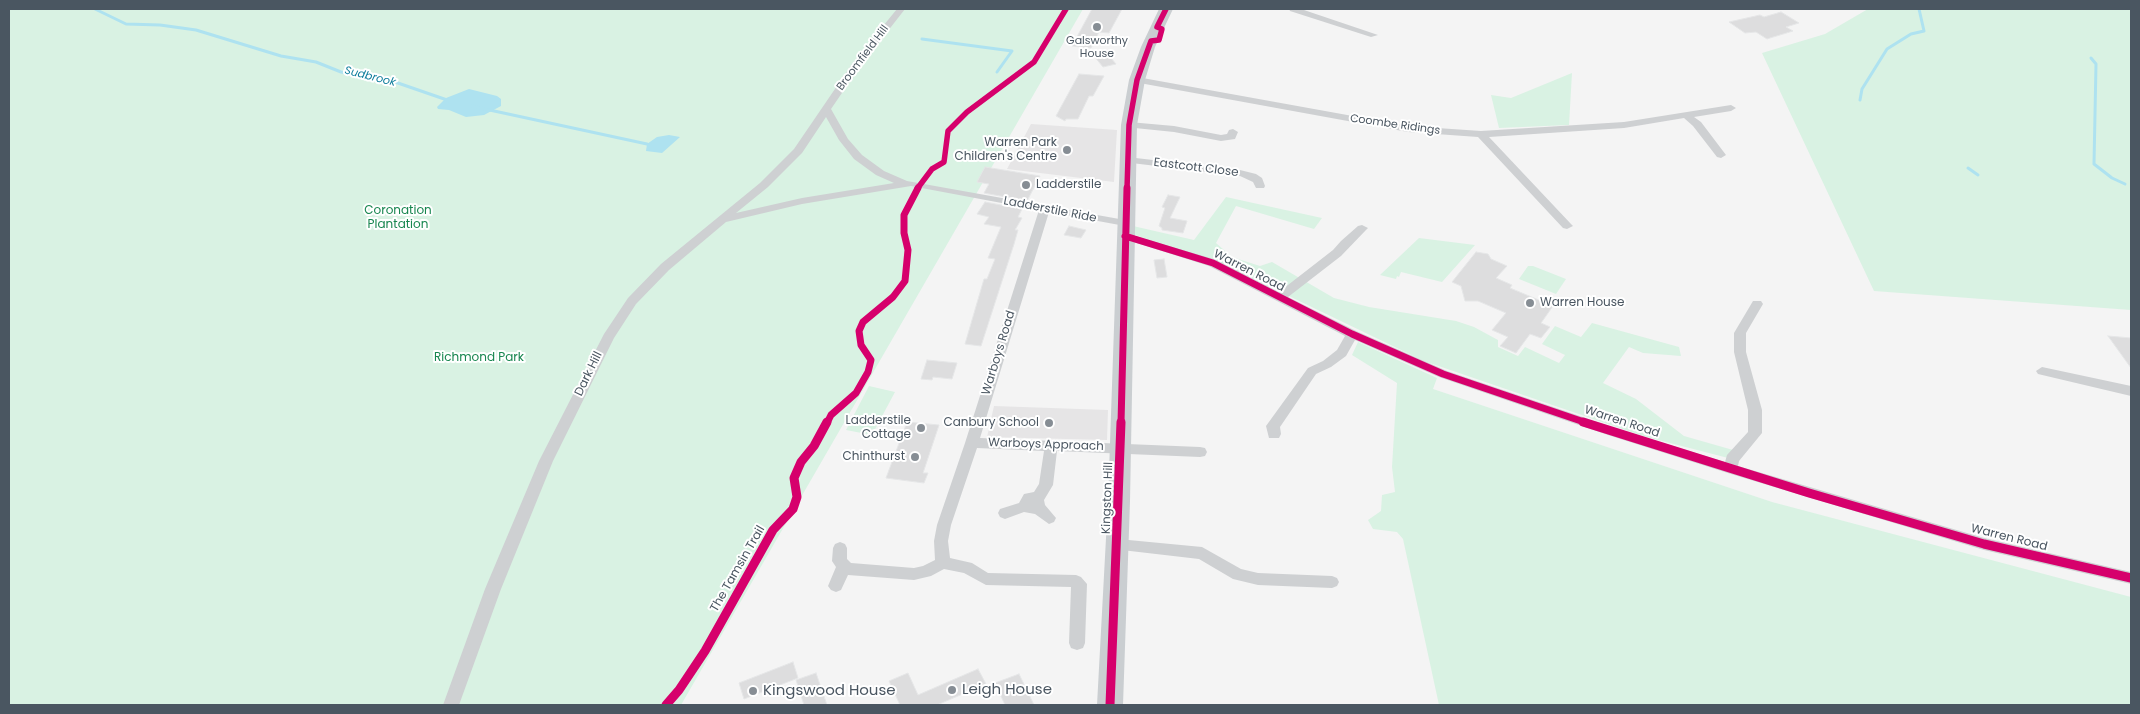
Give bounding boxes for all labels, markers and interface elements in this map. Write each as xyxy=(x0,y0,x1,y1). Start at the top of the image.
marker: Galsworthy House xyxy=(1091,21,1103,33)
street label: Broomfield Hill xyxy=(834,23,892,93)
place label: Galsworthy House xyxy=(1066,34,1128,60)
water label: Sudbrook xyxy=(343,64,397,90)
street label: Coombe Ridings xyxy=(1349,112,1441,138)
place label: Warren Park Children's Centre xyxy=(954,136,1057,164)
marker: Warren Park Children's Centre xyxy=(1061,144,1073,156)
street label: Eastcott Close xyxy=(1153,156,1239,180)
place label: Ladderstile xyxy=(1036,178,1101,192)
marker: Ladderstile xyxy=(1020,179,1032,191)
street label: Ladderstile Ride xyxy=(1002,194,1098,226)
park label: Coronation Plantation xyxy=(364,204,432,232)
street label: Warren Road xyxy=(1211,247,1287,295)
place label: Warren House xyxy=(1540,296,1624,310)
marker: Warren House xyxy=(1524,297,1536,309)
street label: Warboys Road xyxy=(979,309,1019,397)
street label: Dark Hill xyxy=(572,349,606,399)
park label: Richmond Park xyxy=(434,351,524,365)
street label: Warren Road xyxy=(1583,403,1661,441)
place label: Ladderstile Cottage xyxy=(846,414,911,442)
place label: Canbury School xyxy=(943,416,1039,430)
marker: Canbury School xyxy=(1043,417,1055,429)
marker: Ladderstile Cottage xyxy=(915,422,927,434)
street label: Warboys Approach xyxy=(988,436,1104,454)
place label: Chinthurst xyxy=(843,450,905,464)
marker: Chinthurst xyxy=(909,451,921,463)
street label: Kingston Hill xyxy=(1100,462,1116,534)
street label: Warren Road xyxy=(1969,522,2049,554)
street label: The Tamsin Trail xyxy=(708,523,768,615)
place label: Leigh House xyxy=(962,681,1052,699)
place label: Kingswood House xyxy=(763,682,896,700)
marker: Leigh House xyxy=(946,684,958,696)
marker: Kingswood House xyxy=(747,685,759,697)

